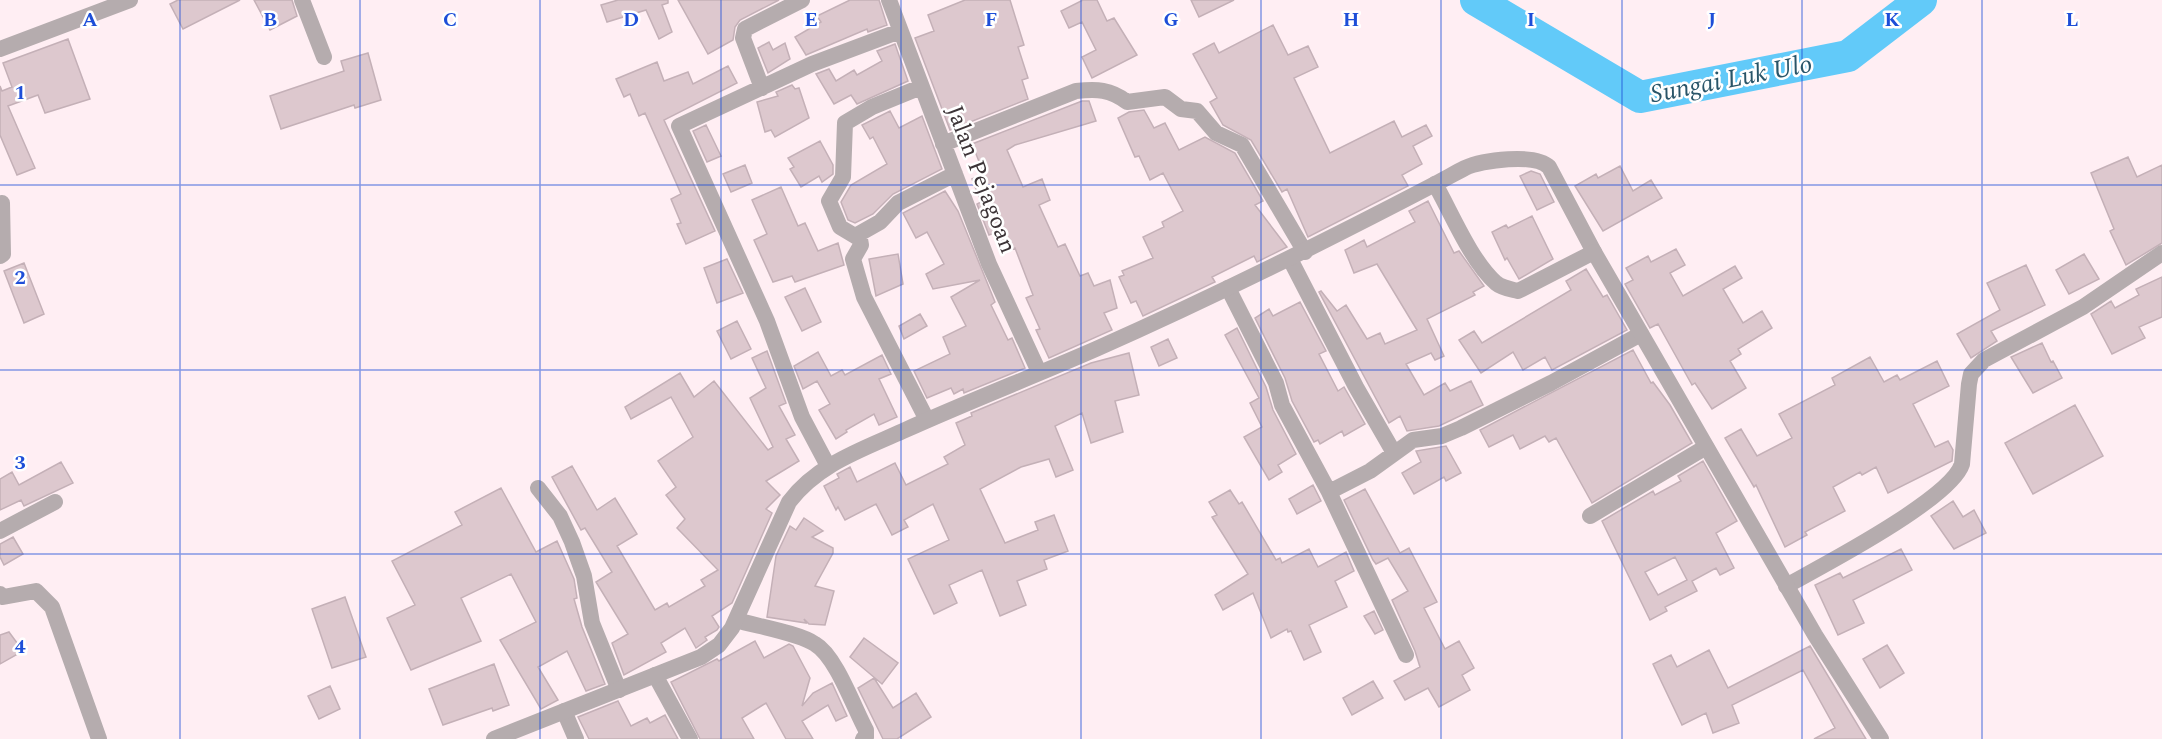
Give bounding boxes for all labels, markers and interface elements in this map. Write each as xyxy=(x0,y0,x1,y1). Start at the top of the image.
text: A xyxy=(82,5,98,35)
text: B xyxy=(263,5,277,35)
text: C xyxy=(443,5,457,35)
text: D xyxy=(623,5,639,35)
text: E xyxy=(804,5,818,35)
text: F xyxy=(985,5,997,35)
text: G xyxy=(1163,5,1179,35)
text: H xyxy=(1343,5,1359,35)
text: I xyxy=(1527,5,1535,35)
text: J xyxy=(1708,5,1716,35)
text: K xyxy=(1884,5,1900,35)
text: L xyxy=(2066,5,2078,35)
water label: Sungai Luk Ulo xyxy=(1647,44,1816,114)
text: 1 xyxy=(14,78,26,108)
street label: Jalan Pejagoan xyxy=(936,100,1026,259)
text: 2 xyxy=(14,263,26,293)
text: 3 xyxy=(14,448,26,478)
text: 4 xyxy=(14,632,26,662)

